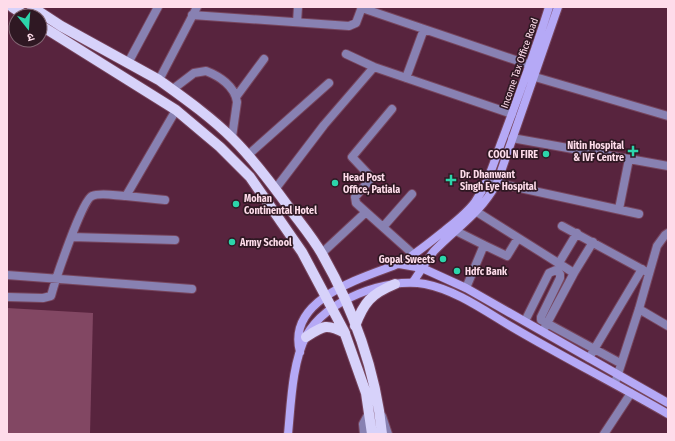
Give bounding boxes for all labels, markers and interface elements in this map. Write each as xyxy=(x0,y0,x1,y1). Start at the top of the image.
north arrow xyxy=(8,8,48,48)
street label: Income Tax Office Road xyxy=(499,17,541,110)
text: उ xyxy=(25,30,36,44)
place label: Nitin Hospital & IVF Centre xyxy=(567,140,624,164)
marker: Nitin Hospital & IVF Centre xyxy=(627,145,639,157)
place label: COOL N FIRE xyxy=(488,149,538,161)
marker: COOL N FIRE xyxy=(541,149,551,159)
place label: Dr. Dhanwant Singh Eye Hospital xyxy=(460,169,537,193)
place label: Head Post Office, Patiala xyxy=(343,172,400,196)
marker: Dr. Dhanwant Singh Eye Hospital xyxy=(445,174,457,186)
marker: Head Post Office, Patiala xyxy=(330,178,340,188)
place label: Mohan Continental Hotel xyxy=(244,193,317,217)
marker: Mohan Continental Hotel xyxy=(231,199,241,209)
marker: Army School xyxy=(227,237,237,247)
place label: Army School xyxy=(239,237,292,249)
place label: Gopal Sweets xyxy=(379,254,436,266)
marker: Gopal Sweets xyxy=(438,254,448,264)
marker: Hdfc Bank xyxy=(452,266,462,276)
place label: Hdfc Bank xyxy=(465,266,508,278)

